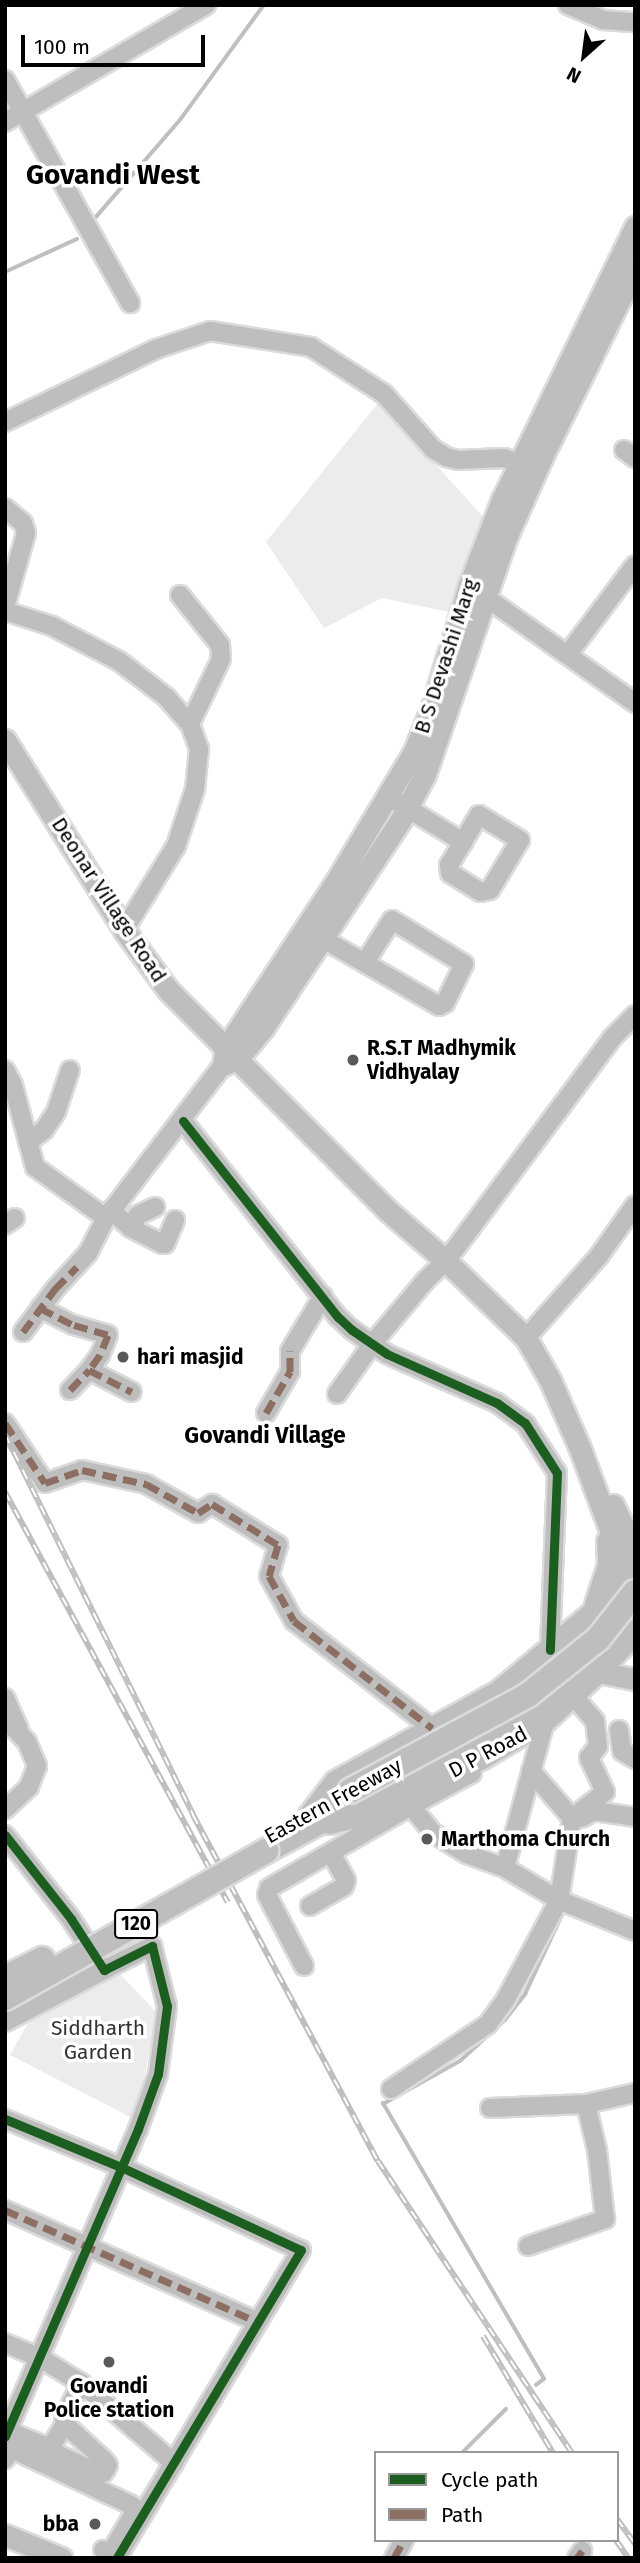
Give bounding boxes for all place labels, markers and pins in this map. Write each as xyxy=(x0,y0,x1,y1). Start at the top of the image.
place label: R.S.T Madhymik Vidhyalay xyxy=(367,1035,516,1085)
marker: R.S.T Madhymik Vidhyalay xyxy=(345,1052,361,1068)
place label: hari masjid xyxy=(137,1344,244,1370)
marker: hari masjid xyxy=(115,1349,131,1365)
place label: Marthoma Church xyxy=(441,1826,610,1852)
marker: Marthoma Church xyxy=(419,1831,435,1847)
marker: Govandi Police station xyxy=(101,2354,117,2370)
place label: Govandi Police station xyxy=(44,2373,174,2423)
place label: bba xyxy=(43,2511,79,2537)
marker: bba xyxy=(85,2514,105,2534)

